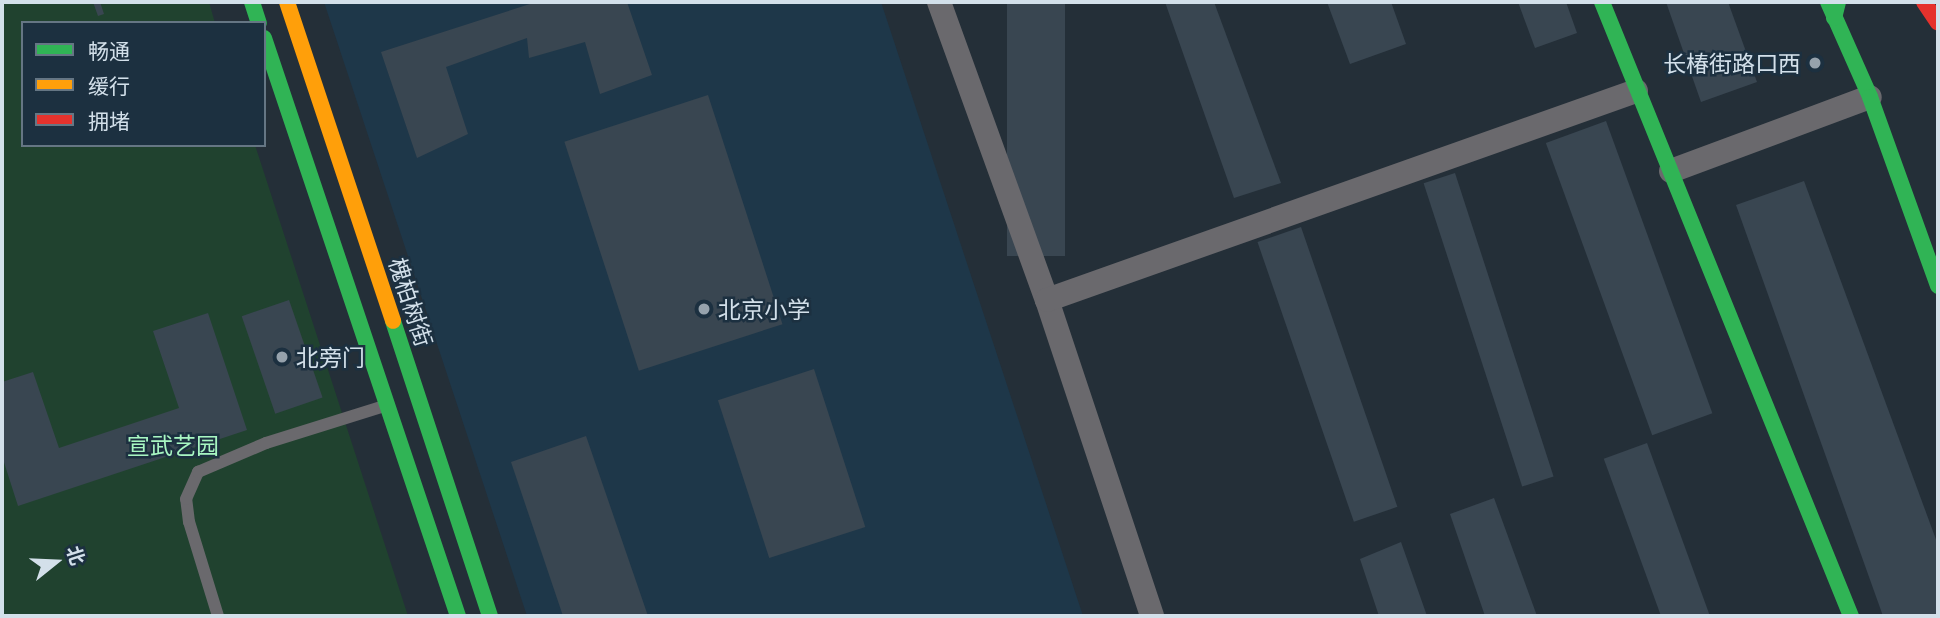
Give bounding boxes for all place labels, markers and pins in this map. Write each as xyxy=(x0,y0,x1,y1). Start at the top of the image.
place label: 长椿街路口西 xyxy=(1663,49,1801,77)
marker: 长椿街路口西 xyxy=(1807,55,1823,71)
place label: 北京小学 xyxy=(718,295,810,323)
marker: 北京小学 xyxy=(696,301,712,317)
place label: 北旁门 xyxy=(296,343,365,371)
marker: 北旁门 xyxy=(274,349,290,365)

